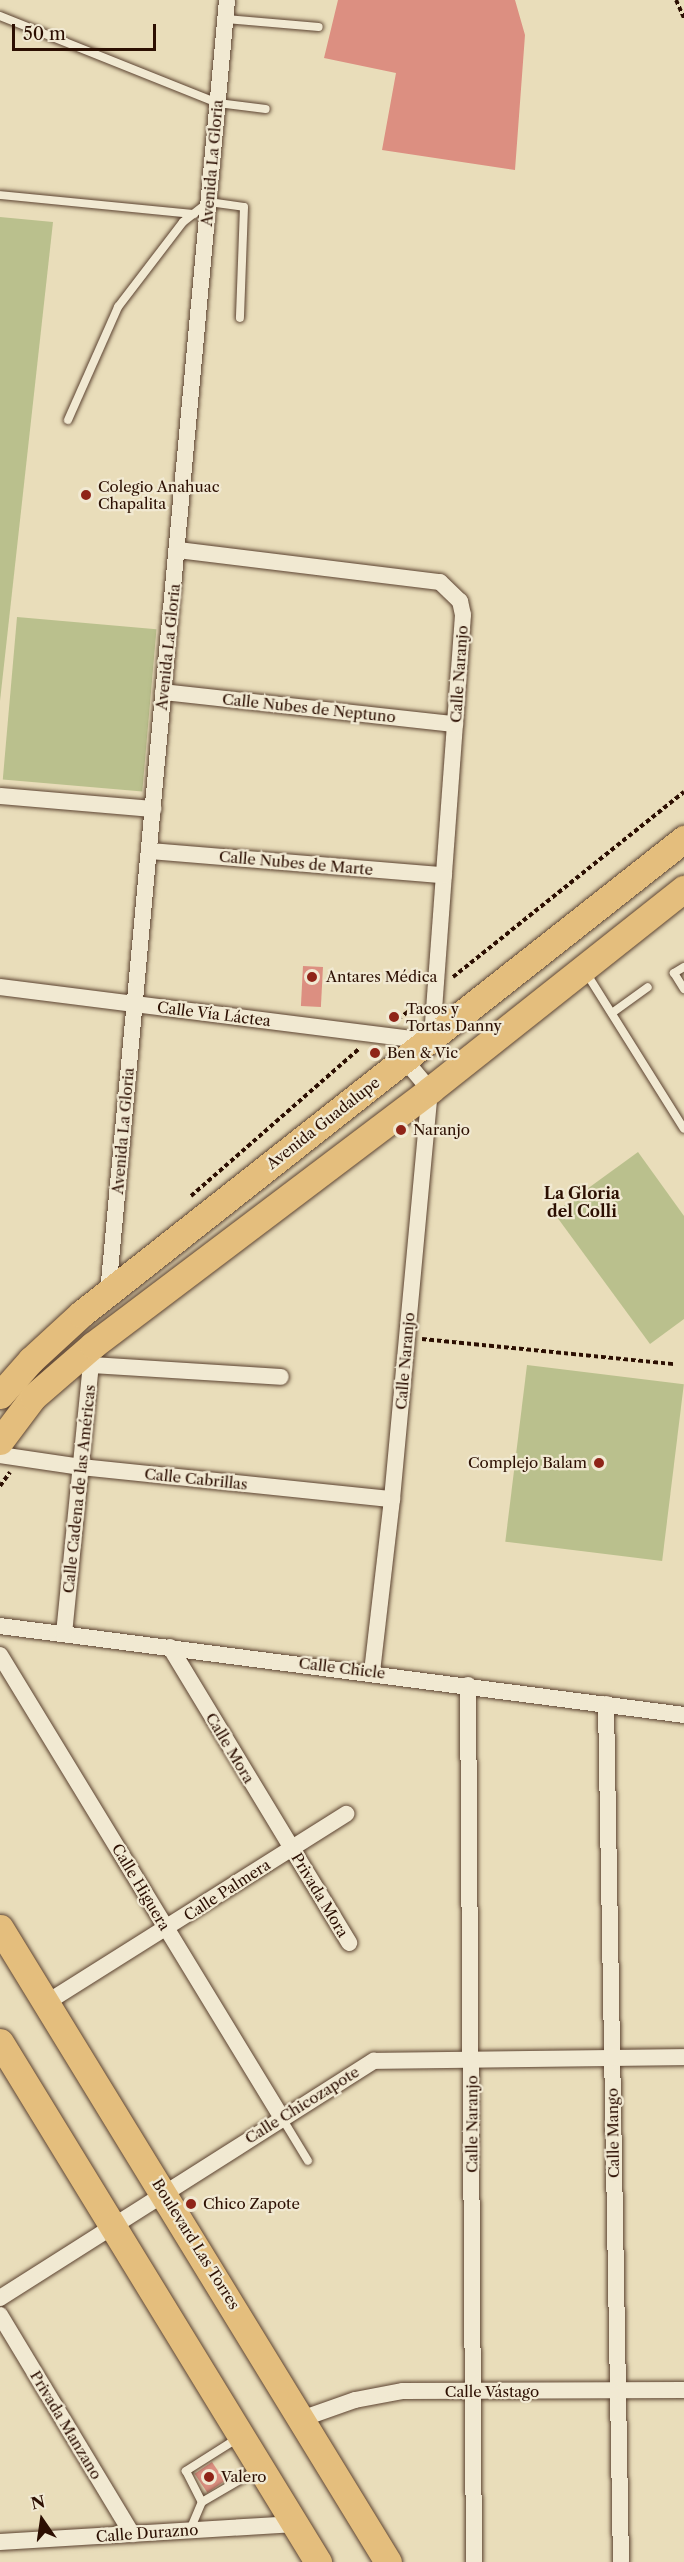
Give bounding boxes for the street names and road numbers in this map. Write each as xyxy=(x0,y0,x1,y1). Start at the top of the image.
street label: Avenida La Gloria xyxy=(197,99,227,227)
street label: Avenida La Gloria xyxy=(152,583,184,711)
street label: Calle Naranjo xyxy=(447,625,471,723)
street label: Calle Nubes de Neptuno xyxy=(221,690,397,726)
street label: Calle Nubes de Marte xyxy=(218,847,374,879)
street label: Calle Vía Láctea xyxy=(156,998,272,1030)
street label: Avenida La Gloria xyxy=(108,1067,138,1195)
street label: Avenida Guadalupe xyxy=(263,1073,383,1173)
street label: Calle Naranjo xyxy=(392,1312,418,1410)
street label: Calle Cadena de las Américas xyxy=(59,1384,99,1594)
street label: Calle Cabrillas xyxy=(144,1465,248,1493)
street label: Calle Chicle xyxy=(298,1654,386,1682)
street label: Calle Mora xyxy=(202,1710,258,1786)
street label: Calle Higuera xyxy=(108,1840,174,1934)
street label: Privada Mora xyxy=(288,1849,352,1941)
street label: Calle Palmera xyxy=(180,1855,274,1925)
street label: Calle Chicozapote xyxy=(242,2063,362,2147)
street label: Calle Naranjo xyxy=(463,2075,481,2173)
street label: Calle Mango xyxy=(603,2088,623,2178)
street label: Boulevard Las Torres xyxy=(148,2175,244,2313)
street label: Privada Manzano xyxy=(26,2367,106,2483)
street label: Calle Vástago xyxy=(445,2383,539,2401)
street label: Calle Durazno xyxy=(95,2520,199,2546)

